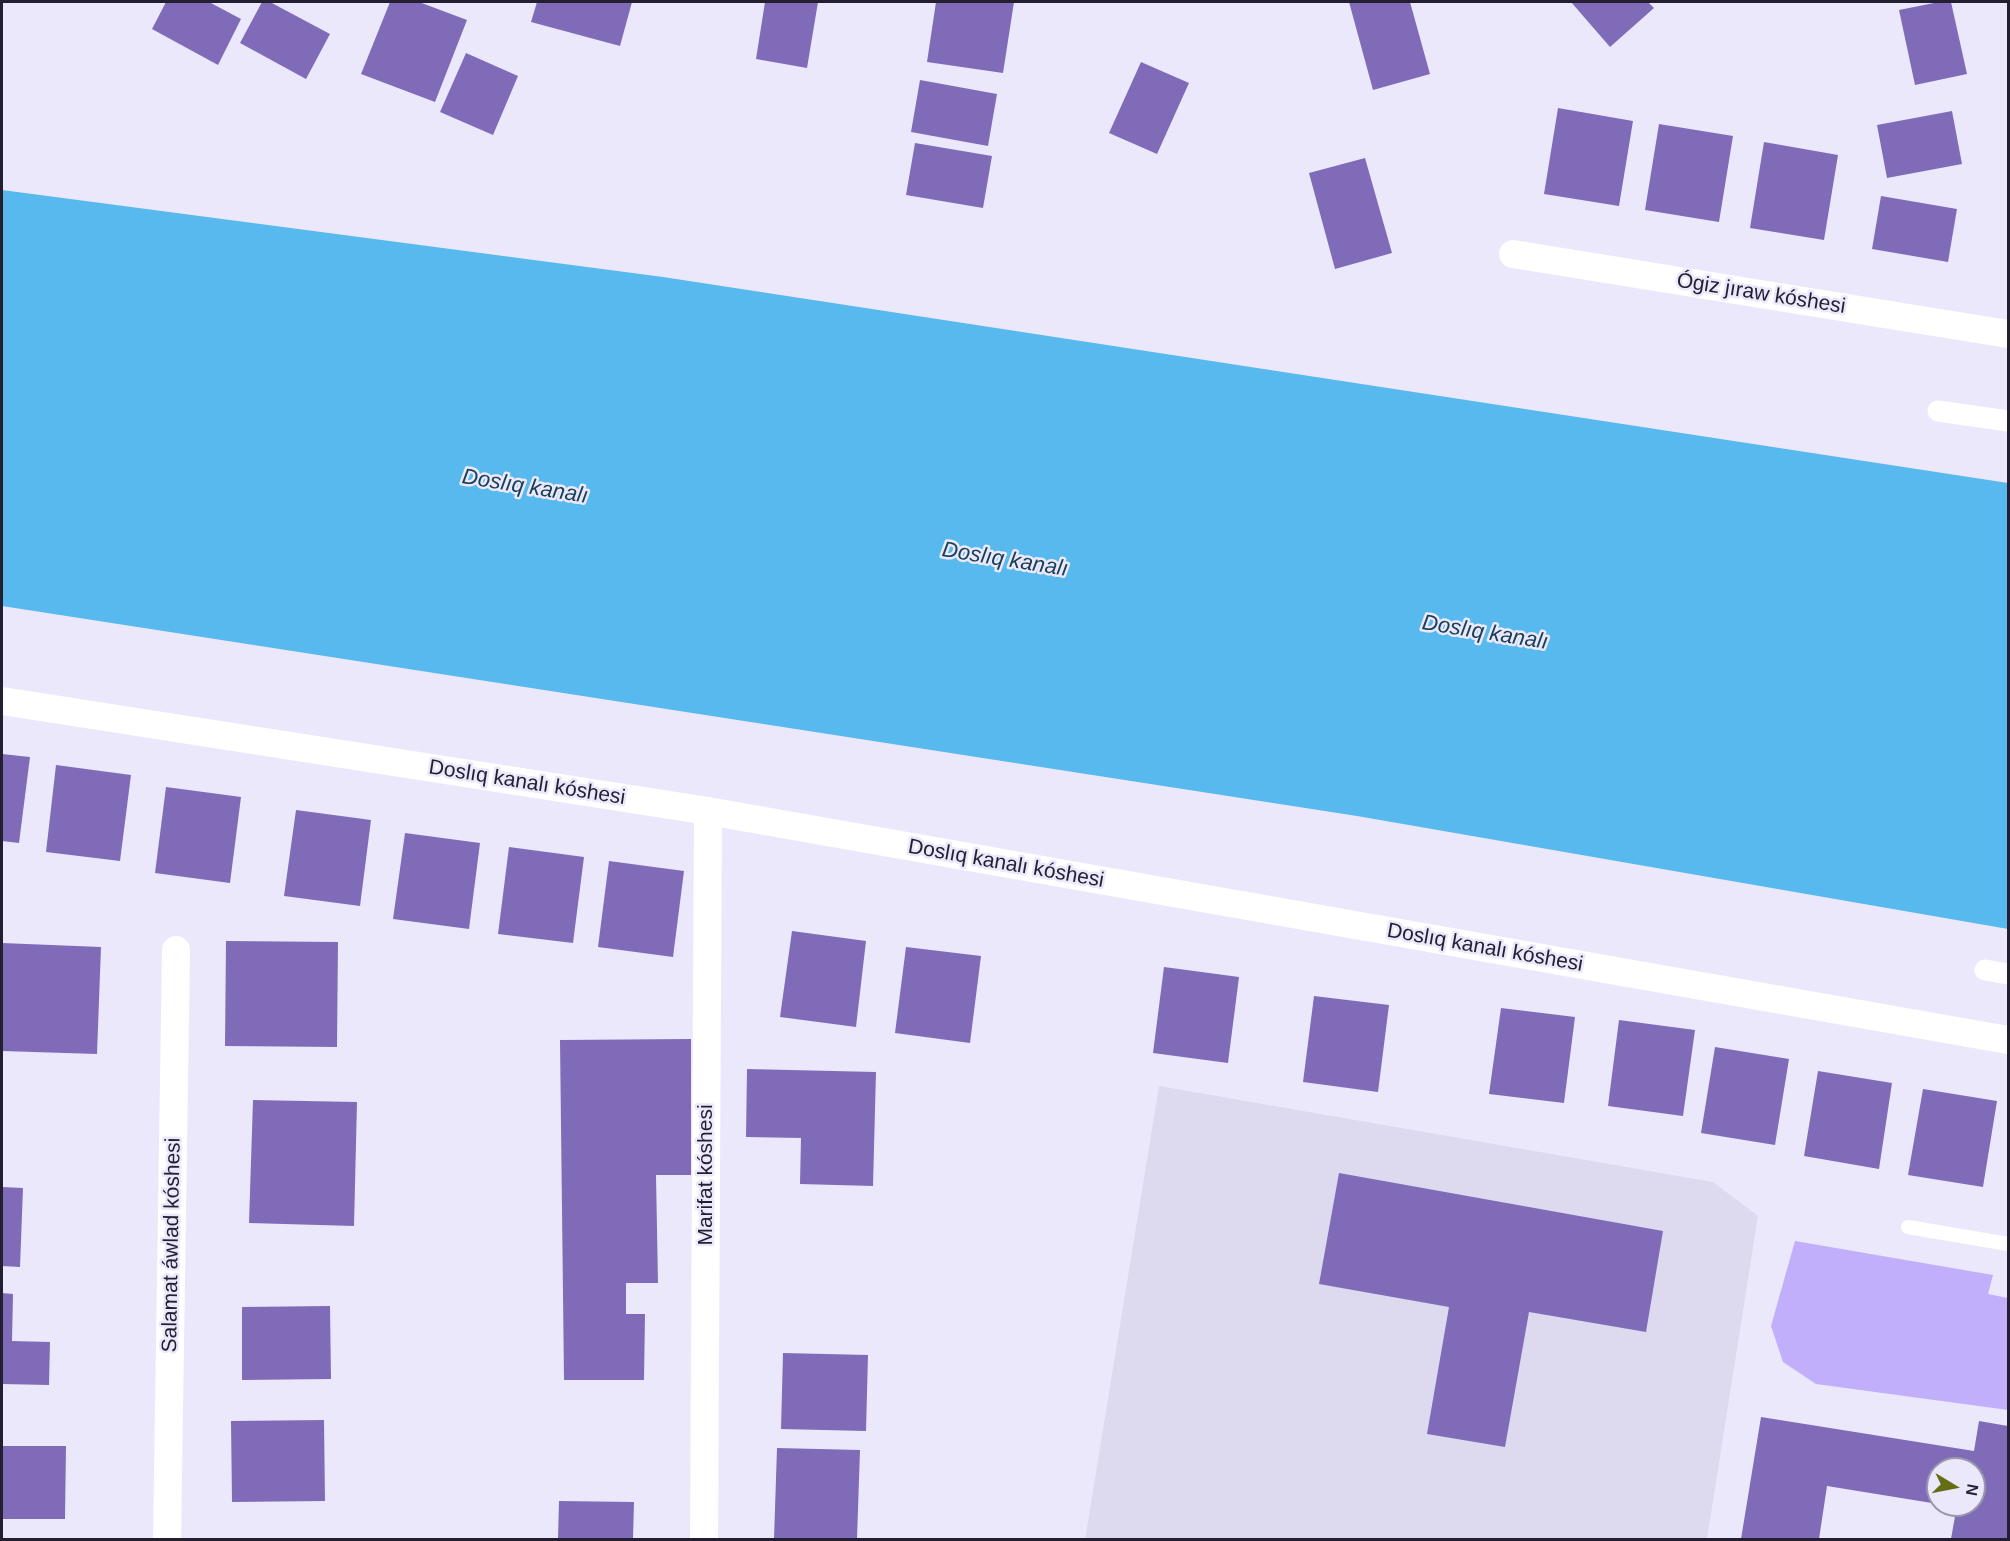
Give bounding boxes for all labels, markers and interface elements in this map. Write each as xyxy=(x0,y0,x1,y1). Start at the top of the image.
street label: Ógiz jıraw kóshesi xyxy=(1675,268,1847,320)
water label: Doslıq kanalı xyxy=(460,464,590,510)
water label: Doslıq kanalı xyxy=(940,537,1070,583)
water label: Doslıq kanalı xyxy=(1420,610,1550,656)
street label: Doslıq kanalı kóshesi xyxy=(427,755,627,811)
street label: Doslıq kanalı kóshesi xyxy=(906,834,1106,894)
street label: Doslıq kanalı kóshesi xyxy=(1385,918,1585,978)
street label: Marifat kóshesi xyxy=(693,1104,719,1246)
street label: Salamat áwlad kóshesi xyxy=(158,1137,186,1353)
north arrow xyxy=(1926,1457,1986,1517)
text: N xyxy=(1963,1483,1982,1497)

